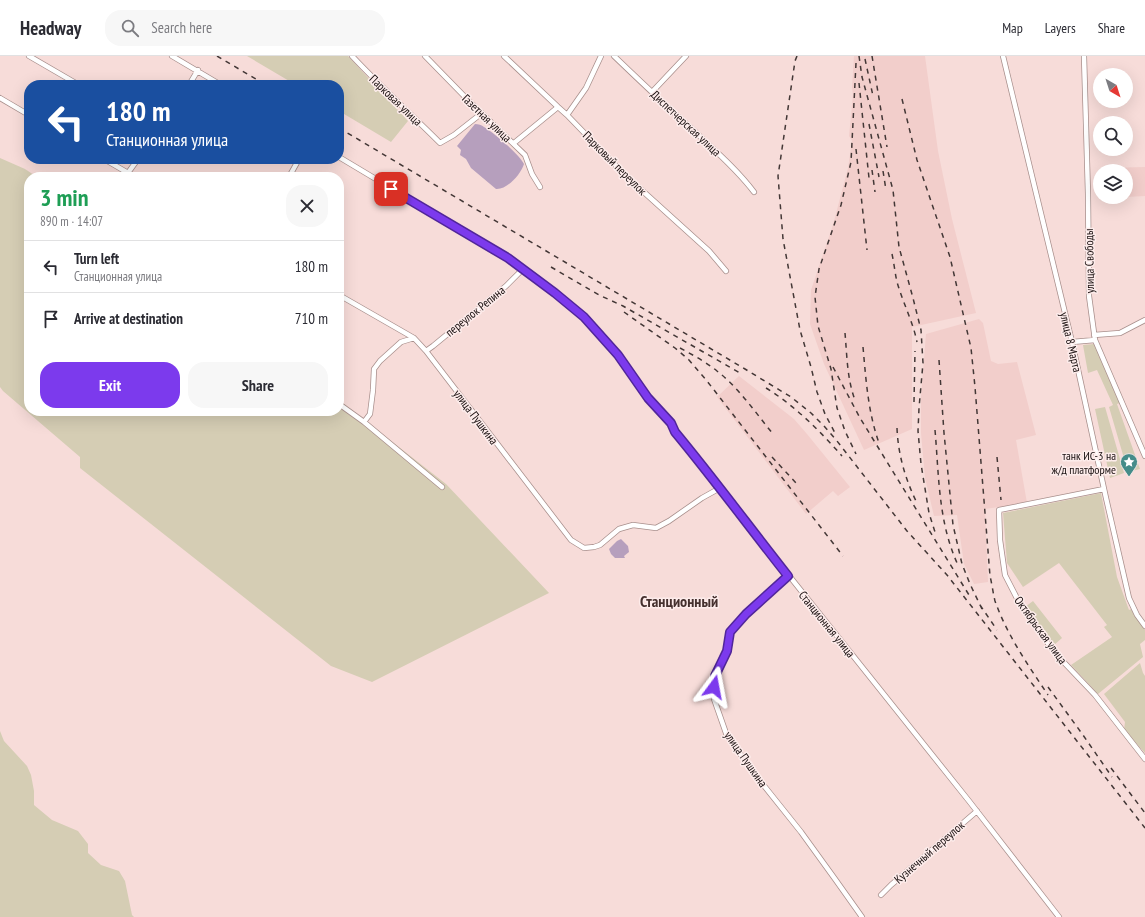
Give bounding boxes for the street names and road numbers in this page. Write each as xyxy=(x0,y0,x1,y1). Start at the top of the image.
street label: Парковая улица xyxy=(367,71,426,129)
street label: Диспетчерская улица xyxy=(648,87,724,159)
street label: Газетная улица xyxy=(459,91,515,145)
street label: Парковый переулок xyxy=(580,128,650,198)
street label: улица Свободы xyxy=(1081,228,1097,294)
street label: переулок Репина xyxy=(442,282,508,340)
street label: улица 8 Марта xyxy=(1057,310,1085,374)
street label: улица Пушкина xyxy=(450,387,502,448)
street label: Станционная улица xyxy=(796,588,859,661)
street label: Октябрьская улица xyxy=(1011,593,1071,667)
street label: улица Пушкина xyxy=(721,728,771,790)
street label: Кузнечный переулок xyxy=(891,817,967,887)

